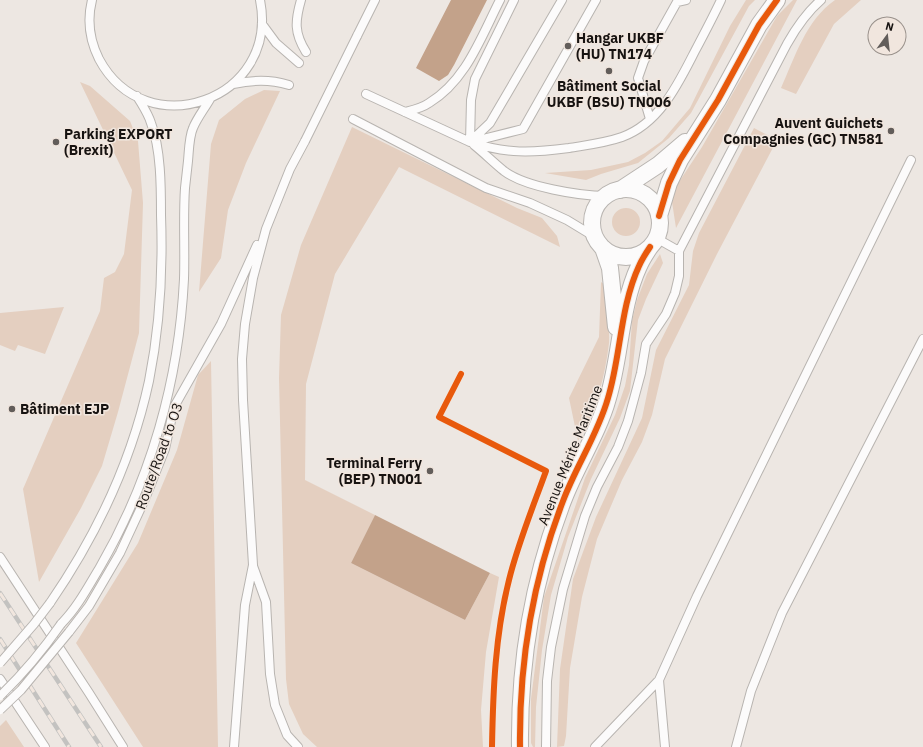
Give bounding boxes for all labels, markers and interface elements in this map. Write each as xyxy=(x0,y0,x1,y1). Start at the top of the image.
north arrow xyxy=(867,16,907,56)
text: N xyxy=(884,19,895,34)
place label: Hangar UKBF (HU) TN174 xyxy=(576,29,664,63)
marker: Hangar UKBF (HU) TN174 xyxy=(563,41,573,51)
marker: Bâtiment Social UKBF (BSU) TN006 xyxy=(604,66,614,76)
place label: Bâtiment Social UKBF (BSU) TN006 xyxy=(547,77,671,111)
place label: Auvent Guichets Compagnies (GC) TN581 xyxy=(723,114,884,148)
place label: Parking EXPORT (Brexit) xyxy=(64,125,172,159)
marker: Auvent Guichets Compagnies (GC) TN581 xyxy=(886,126,896,136)
marker: Parking EXPORT (Brexit) xyxy=(51,137,61,147)
street label: Avenue Mérite Maritime xyxy=(534,382,606,528)
place label: Bâtiment EJP xyxy=(20,400,109,418)
street label: Route/Road to O3 xyxy=(131,400,187,512)
marker: Bâtiment EJP xyxy=(7,404,17,414)
place label: Terminal Ferry (BEP) TN001 xyxy=(326,454,423,488)
marker: Terminal Ferry (BEP) TN001 xyxy=(425,466,435,476)

